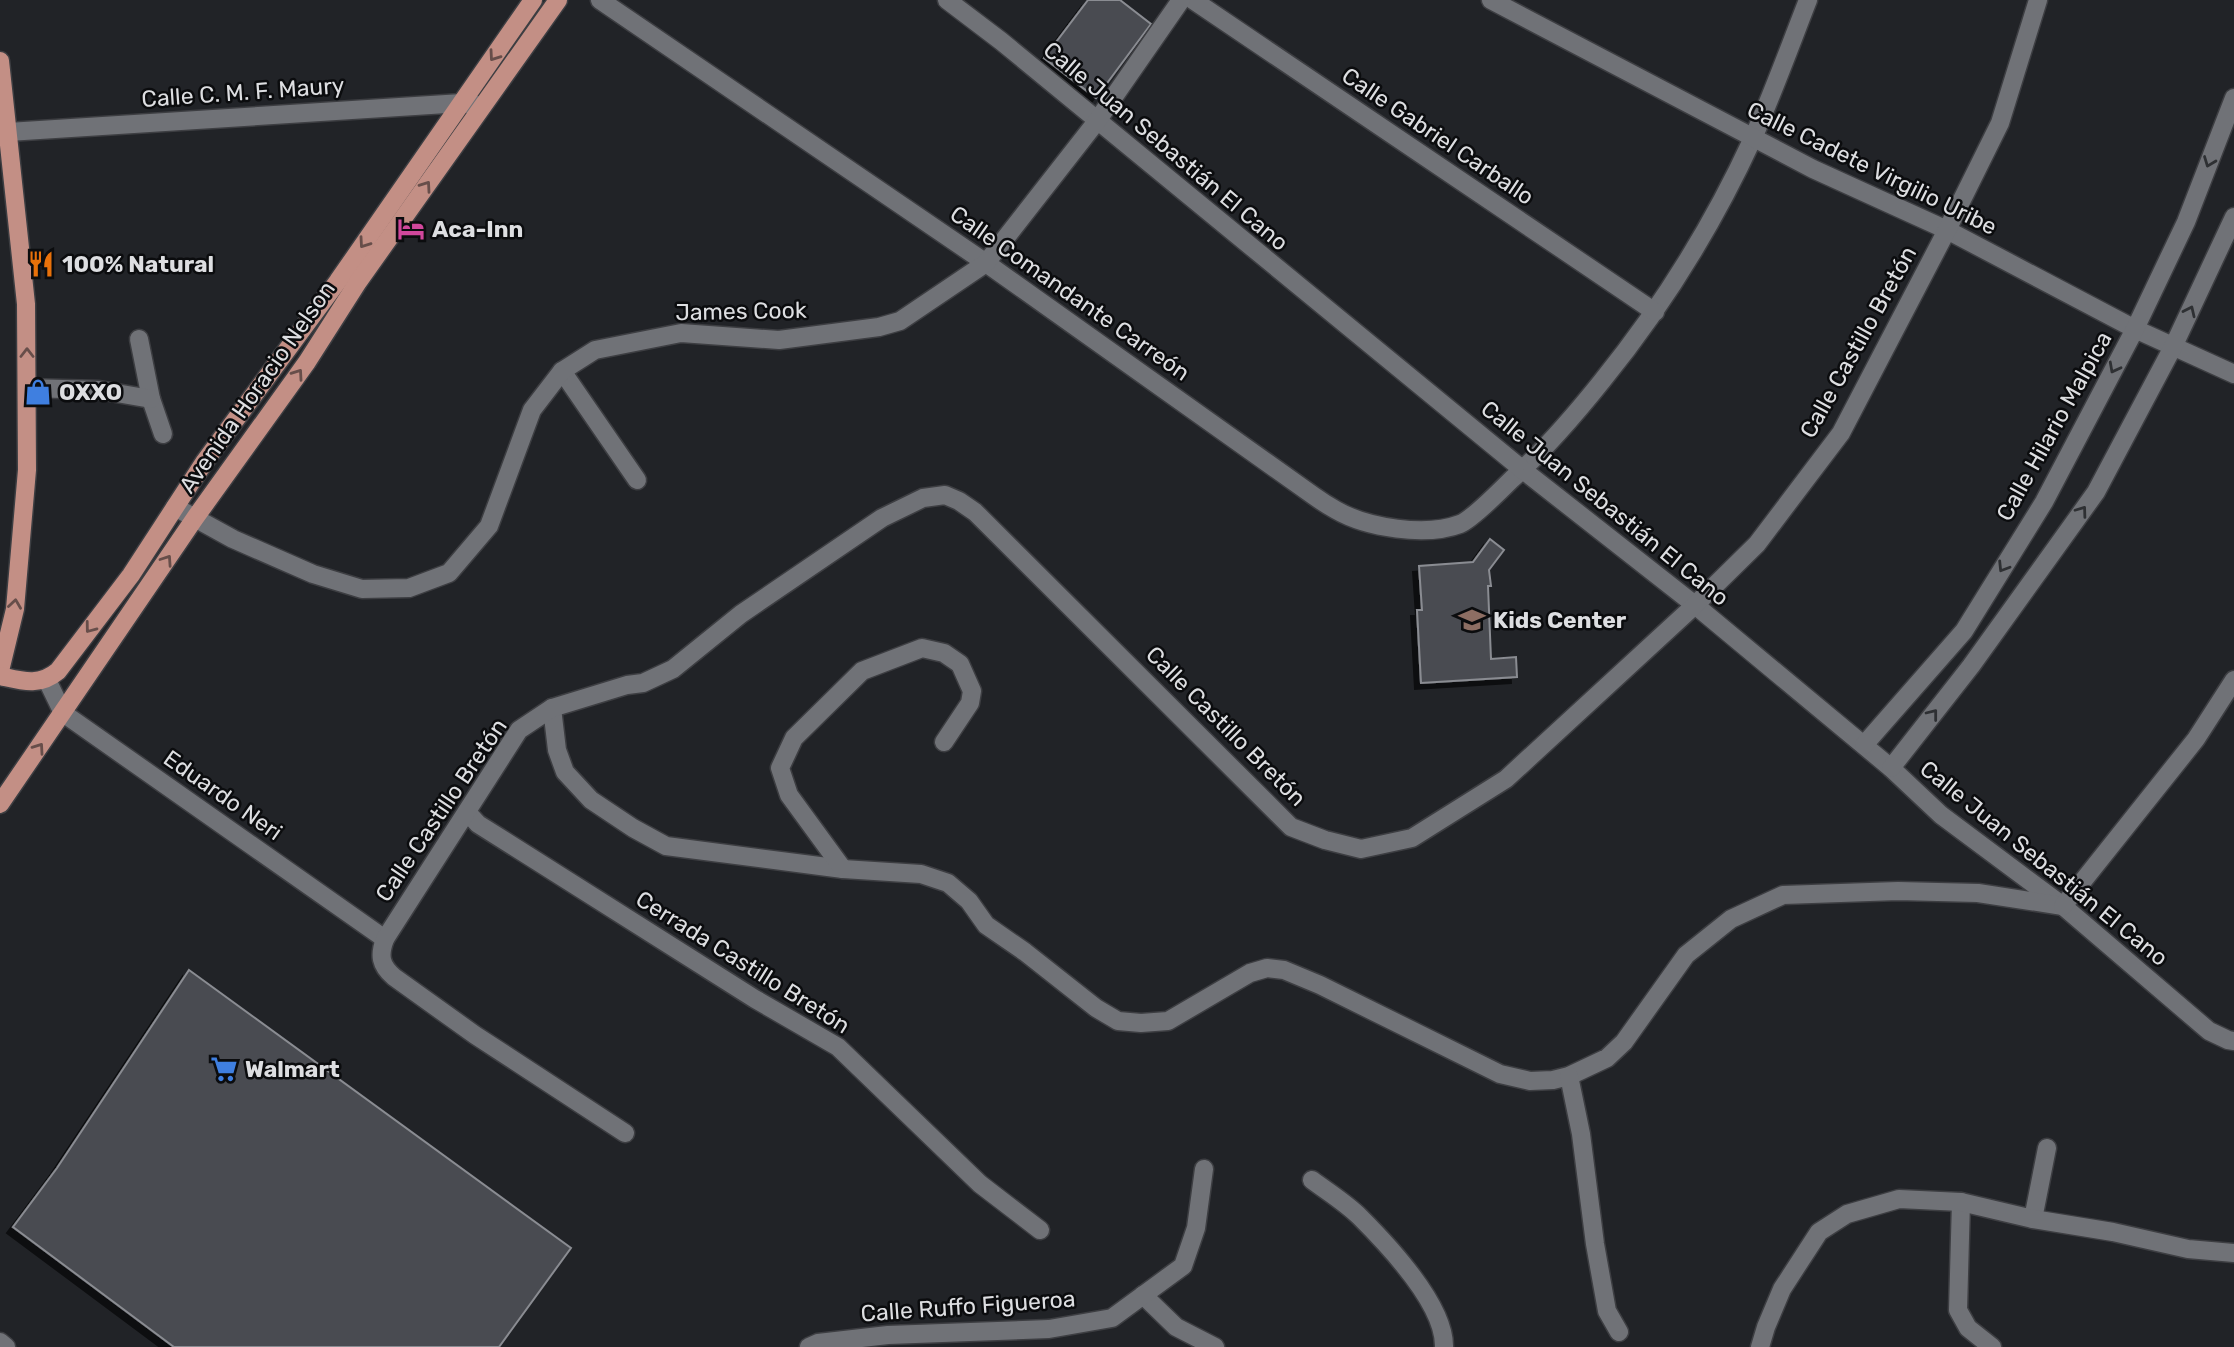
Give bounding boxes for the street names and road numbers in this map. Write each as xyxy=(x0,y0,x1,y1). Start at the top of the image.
street label: Calle Juan Sebastián El Cano xyxy=(1038,35,1294,257)
street label: Calle Gabriel Carballo xyxy=(1337,61,1539,211)
street label: Calle C. M. F. Maury xyxy=(141,71,346,113)
street label: Calle Cadete Virgilio Uribe xyxy=(1743,95,2001,241)
street label: Calle Comandante Carreón xyxy=(945,199,1195,387)
street label: Calle Castillo Bretón xyxy=(1794,241,1922,443)
street label: Avenida Horacio Nelson xyxy=(173,275,341,499)
street label: James Cook xyxy=(675,296,807,326)
street label: Calle Hilario Malpica xyxy=(1990,326,2118,526)
street label: Calle Juan Sebastián El Cano xyxy=(1475,394,1735,612)
street label: Calle Castillo Bretón xyxy=(1140,640,1312,812)
street label: Calle Castillo Bretón xyxy=(369,713,513,907)
street label: Eduardo Neri xyxy=(158,744,288,846)
street label: Calle Juan Sebastián El Cano xyxy=(1914,754,2174,972)
street label: Cerrada Castillo Bretón xyxy=(631,885,855,1039)
street label: Calle Ruffo Figueroa xyxy=(860,1285,1076,1327)

